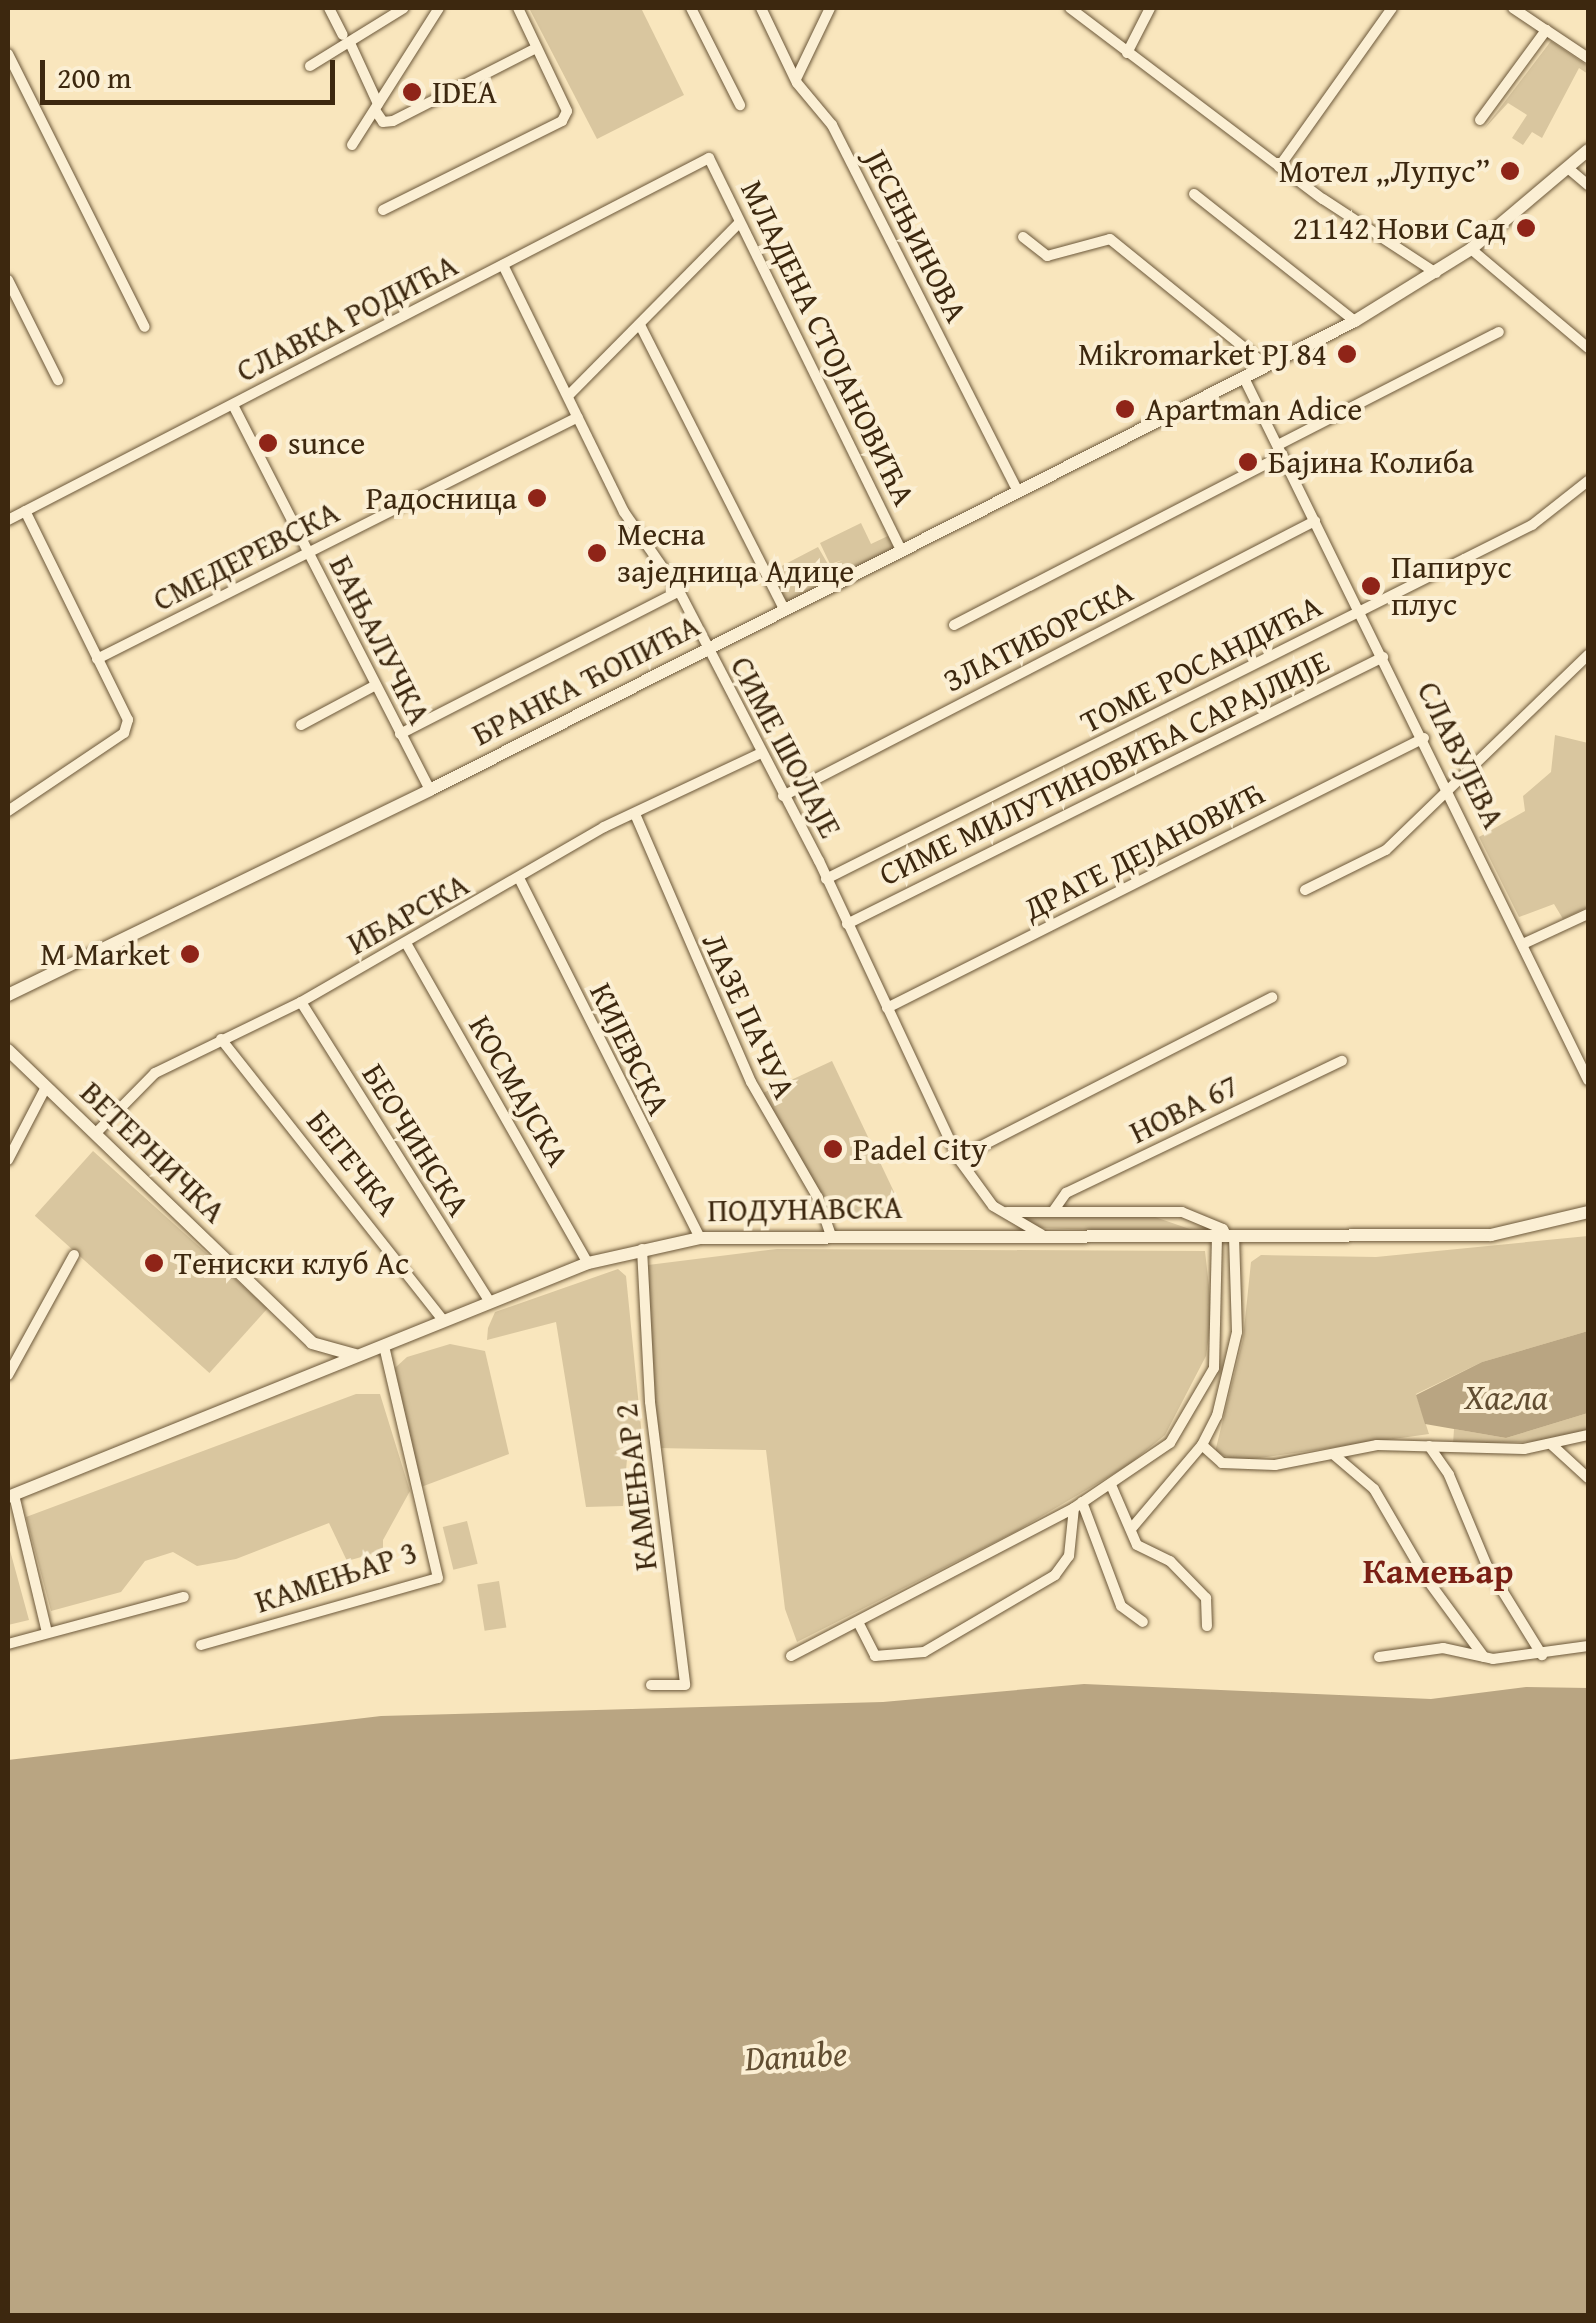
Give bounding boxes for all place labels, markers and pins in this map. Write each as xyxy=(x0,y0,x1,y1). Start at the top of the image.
place label: IDEA xyxy=(432,73,497,111)
marker: IDEA xyxy=(401,81,423,103)
place label: Мотел „Лупус” xyxy=(1279,152,1490,190)
marker: Мотел „Лупус” xyxy=(1499,160,1521,182)
place label: 21142 Нови Сад xyxy=(1293,209,1506,247)
marker: 21142 Нови Сад xyxy=(1515,217,1537,239)
place label: Mikromarket PJ 84 xyxy=(1078,335,1327,373)
marker: Mikromarket PJ 84 xyxy=(1336,343,1358,365)
place label: Apartman Adice xyxy=(1145,390,1362,428)
marker: Apartman Adice xyxy=(1114,398,1136,420)
place label: sunce xyxy=(288,424,365,462)
marker: sunce xyxy=(257,432,279,454)
place label: Бајина Колиба xyxy=(1268,443,1474,481)
marker: Бајина Колиба xyxy=(1237,451,1259,473)
place label: Радосница xyxy=(366,479,517,517)
marker: Радосница xyxy=(526,487,548,509)
place label: Месна заједница Адице xyxy=(617,516,854,591)
marker: Месна заједница Адице xyxy=(586,542,608,564)
place label: Папирус плус xyxy=(1391,549,1512,624)
marker: Папирус плус xyxy=(1360,575,1382,597)
place label: M Market xyxy=(40,935,170,973)
marker: M Market xyxy=(179,943,201,965)
place label: Padel City xyxy=(853,1130,987,1168)
marker: Padel City xyxy=(822,1138,844,1160)
place label: Тениски клуб Ас xyxy=(174,1244,409,1282)
marker: Тениски клуб Ас xyxy=(143,1252,165,1274)

